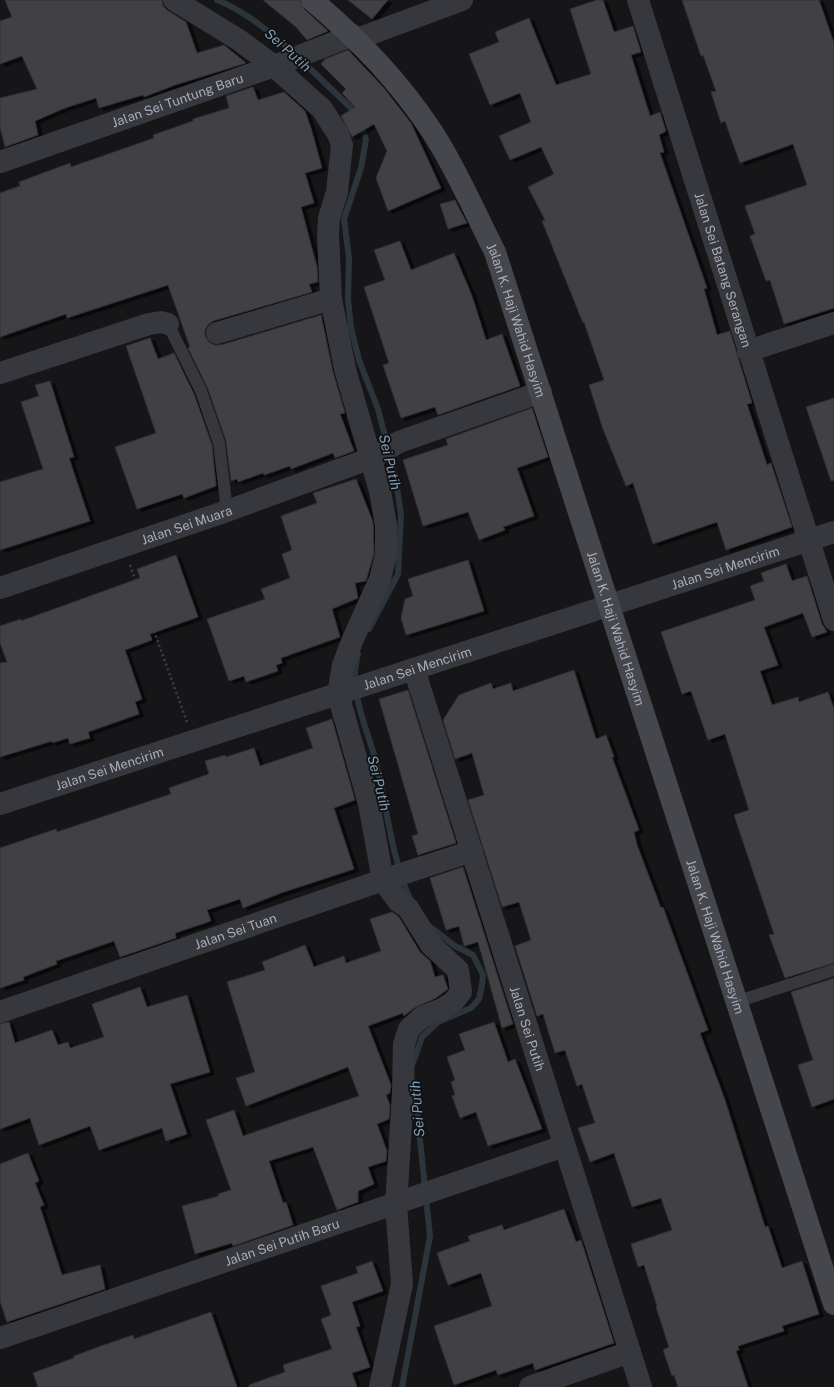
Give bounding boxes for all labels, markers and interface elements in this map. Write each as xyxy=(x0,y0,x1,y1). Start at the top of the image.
water label: Sei Putih xyxy=(262,25,315,75)
street label: Jalan Sei Tuntung Baru xyxy=(110,70,245,130)
street label: Jalan Sei Batang Serangan xyxy=(691,191,754,349)
street label: Jalan K. Haji Wahid Hasyim xyxy=(484,241,548,399)
water label: Sei Putih xyxy=(376,433,404,492)
street label: Jalan Sei Muara xyxy=(139,503,234,548)
street label: Jalan Sei Mencirim xyxy=(670,543,781,593)
street label: Jalan K. Haji Wahid Hasyim xyxy=(584,549,648,708)
street label: Jalan Sei Mencirim xyxy=(362,644,473,693)
street label: Jalan Sei Mencirim xyxy=(54,744,165,793)
water label: Sei Putih xyxy=(364,754,394,813)
street label: Jalan K. Haji Wahid Hasyim xyxy=(683,858,747,1016)
street label: Jalan Sei Tuan xyxy=(193,910,279,952)
street label: Jalan Sei Putih xyxy=(507,984,548,1073)
water label: Sei Putih xyxy=(407,1080,427,1138)
street label: Jalan Sei Putih Baru xyxy=(223,1216,341,1269)

